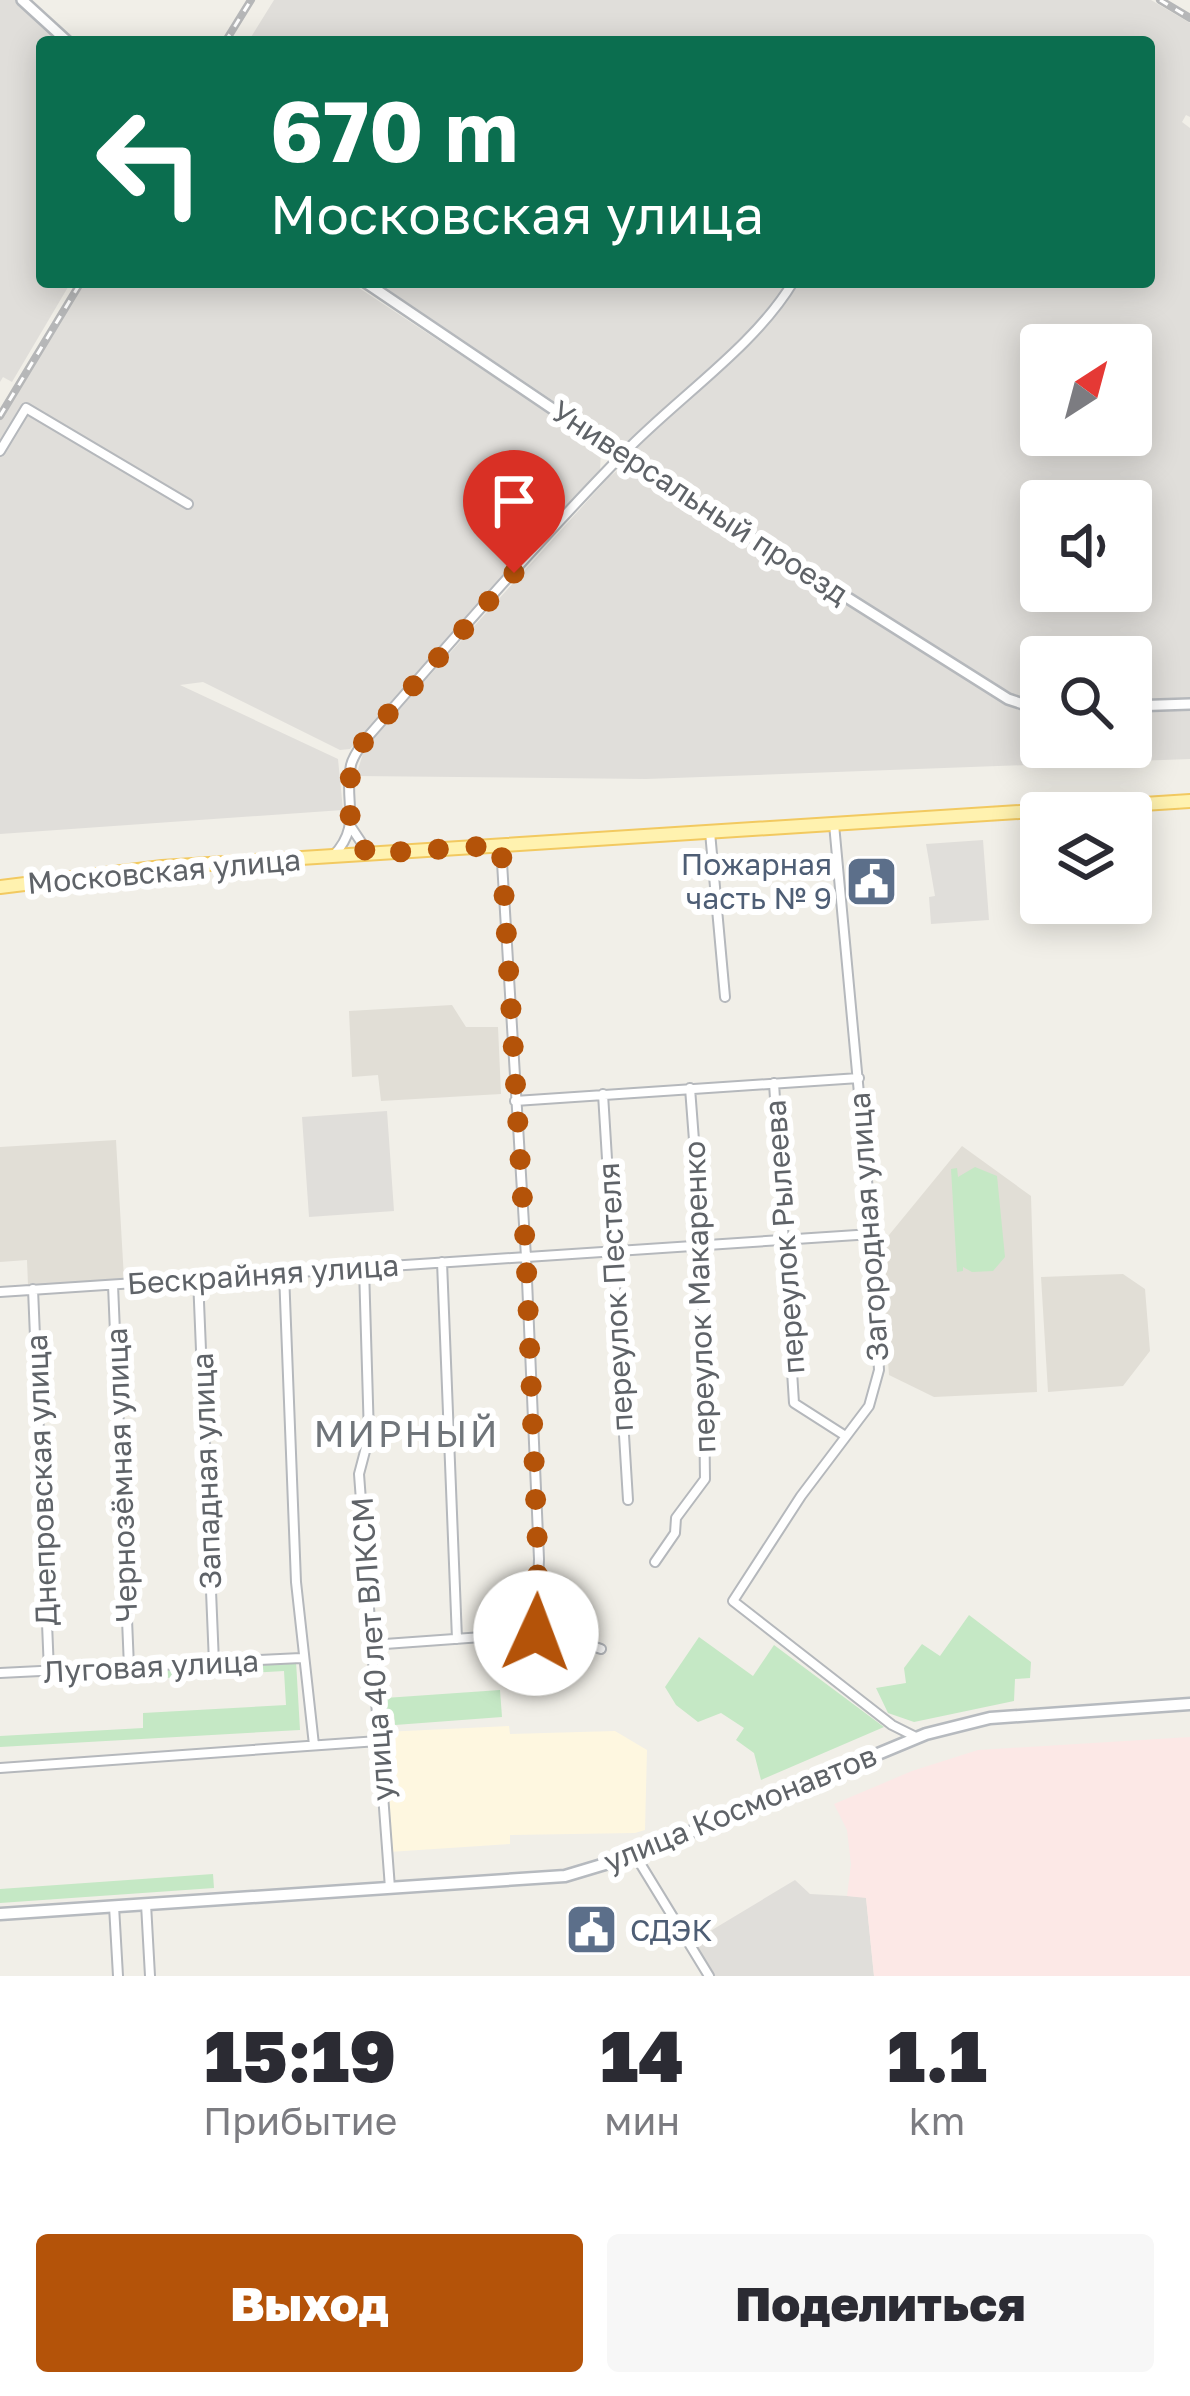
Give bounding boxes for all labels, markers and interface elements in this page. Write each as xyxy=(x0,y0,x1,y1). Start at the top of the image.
text: 670 m xyxy=(270,80,518,180)
icon: left xyxy=(72,84,228,240)
text: Московская улица xyxy=(270,181,764,246)
north arrow xyxy=(1020,324,1152,456)
map controls xyxy=(1020,324,1152,924)
street label: Универсальный проезд xyxy=(545,393,855,611)
pin xyxy=(463,450,565,573)
icon: arrive xyxy=(481,468,547,534)
button: sound xyxy=(1020,480,1152,612)
button: search xyxy=(1020,636,1152,768)
button: layers xyxy=(1020,792,1152,924)
street label: Московская улица xyxy=(26,841,302,901)
place label: Пожарная часть № 9 xyxy=(681,846,832,916)
public building icon: Пожарная часть № 9 xyxy=(843,853,899,909)
street label: Загородная улица xyxy=(841,1091,895,1363)
street label: переулок Рылеева xyxy=(756,1099,812,1375)
street label: переулок Макаренко xyxy=(676,1140,722,1454)
street label: переулок Пестеля xyxy=(590,1161,640,1433)
street label: Бескрайняя улица xyxy=(126,1247,400,1301)
street label: Чернозёмная улица xyxy=(98,1327,144,1623)
street label: Днепровская улица xyxy=(18,1334,64,1626)
street label: Западная улица xyxy=(184,1352,228,1590)
district label: МИРНЫЙ xyxy=(314,1412,500,1455)
street label: улица 40 лет ВЛКСМ xyxy=(343,1496,401,1802)
position arrow xyxy=(473,1570,599,1696)
street label: Луговая улица xyxy=(42,1642,260,1690)
street label: улица Космонавтов xyxy=(598,1737,882,1879)
public building icon: СДЭК xyxy=(563,1902,619,1958)
place label: СДЭК xyxy=(630,1912,713,1948)
text: 15:19 xyxy=(204,2011,396,2098)
text: 14 xyxy=(600,2011,684,2098)
text: 1.1 xyxy=(887,2011,987,2098)
text: Прибытие xyxy=(203,2097,397,2144)
text: мин xyxy=(604,2097,680,2144)
text: km xyxy=(909,2097,965,2144)
button: Выход xyxy=(36,2234,583,2372)
button: Поделиться xyxy=(607,2234,1154,2372)

